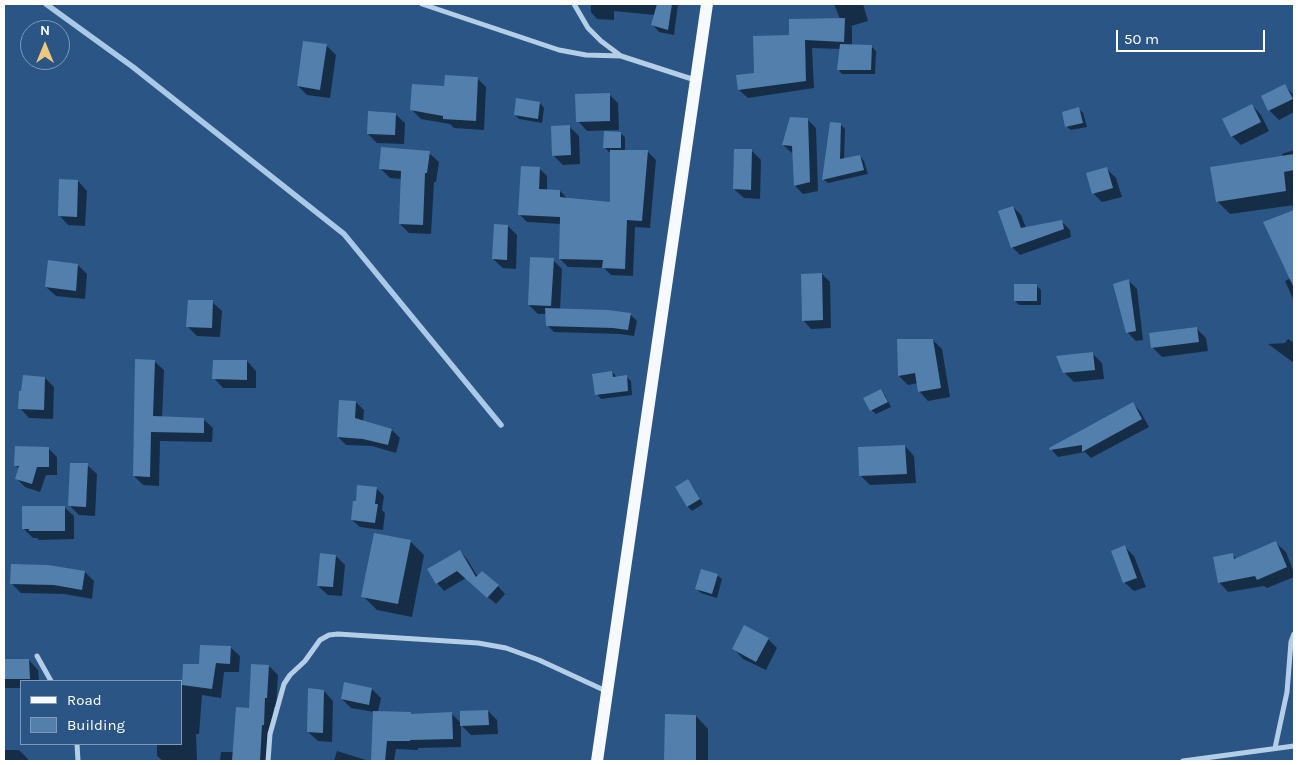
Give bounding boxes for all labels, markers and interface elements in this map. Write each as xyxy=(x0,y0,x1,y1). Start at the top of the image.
north arrow xyxy=(20,20,70,70)
scale bar xyxy=(1118,20,1267,52)
text: N xyxy=(40,22,50,39)
text: 50 m xyxy=(1124,30,1159,48)
legend xyxy=(20,680,182,745)
text: Road xyxy=(67,691,102,709)
text: Building xyxy=(67,716,125,734)

